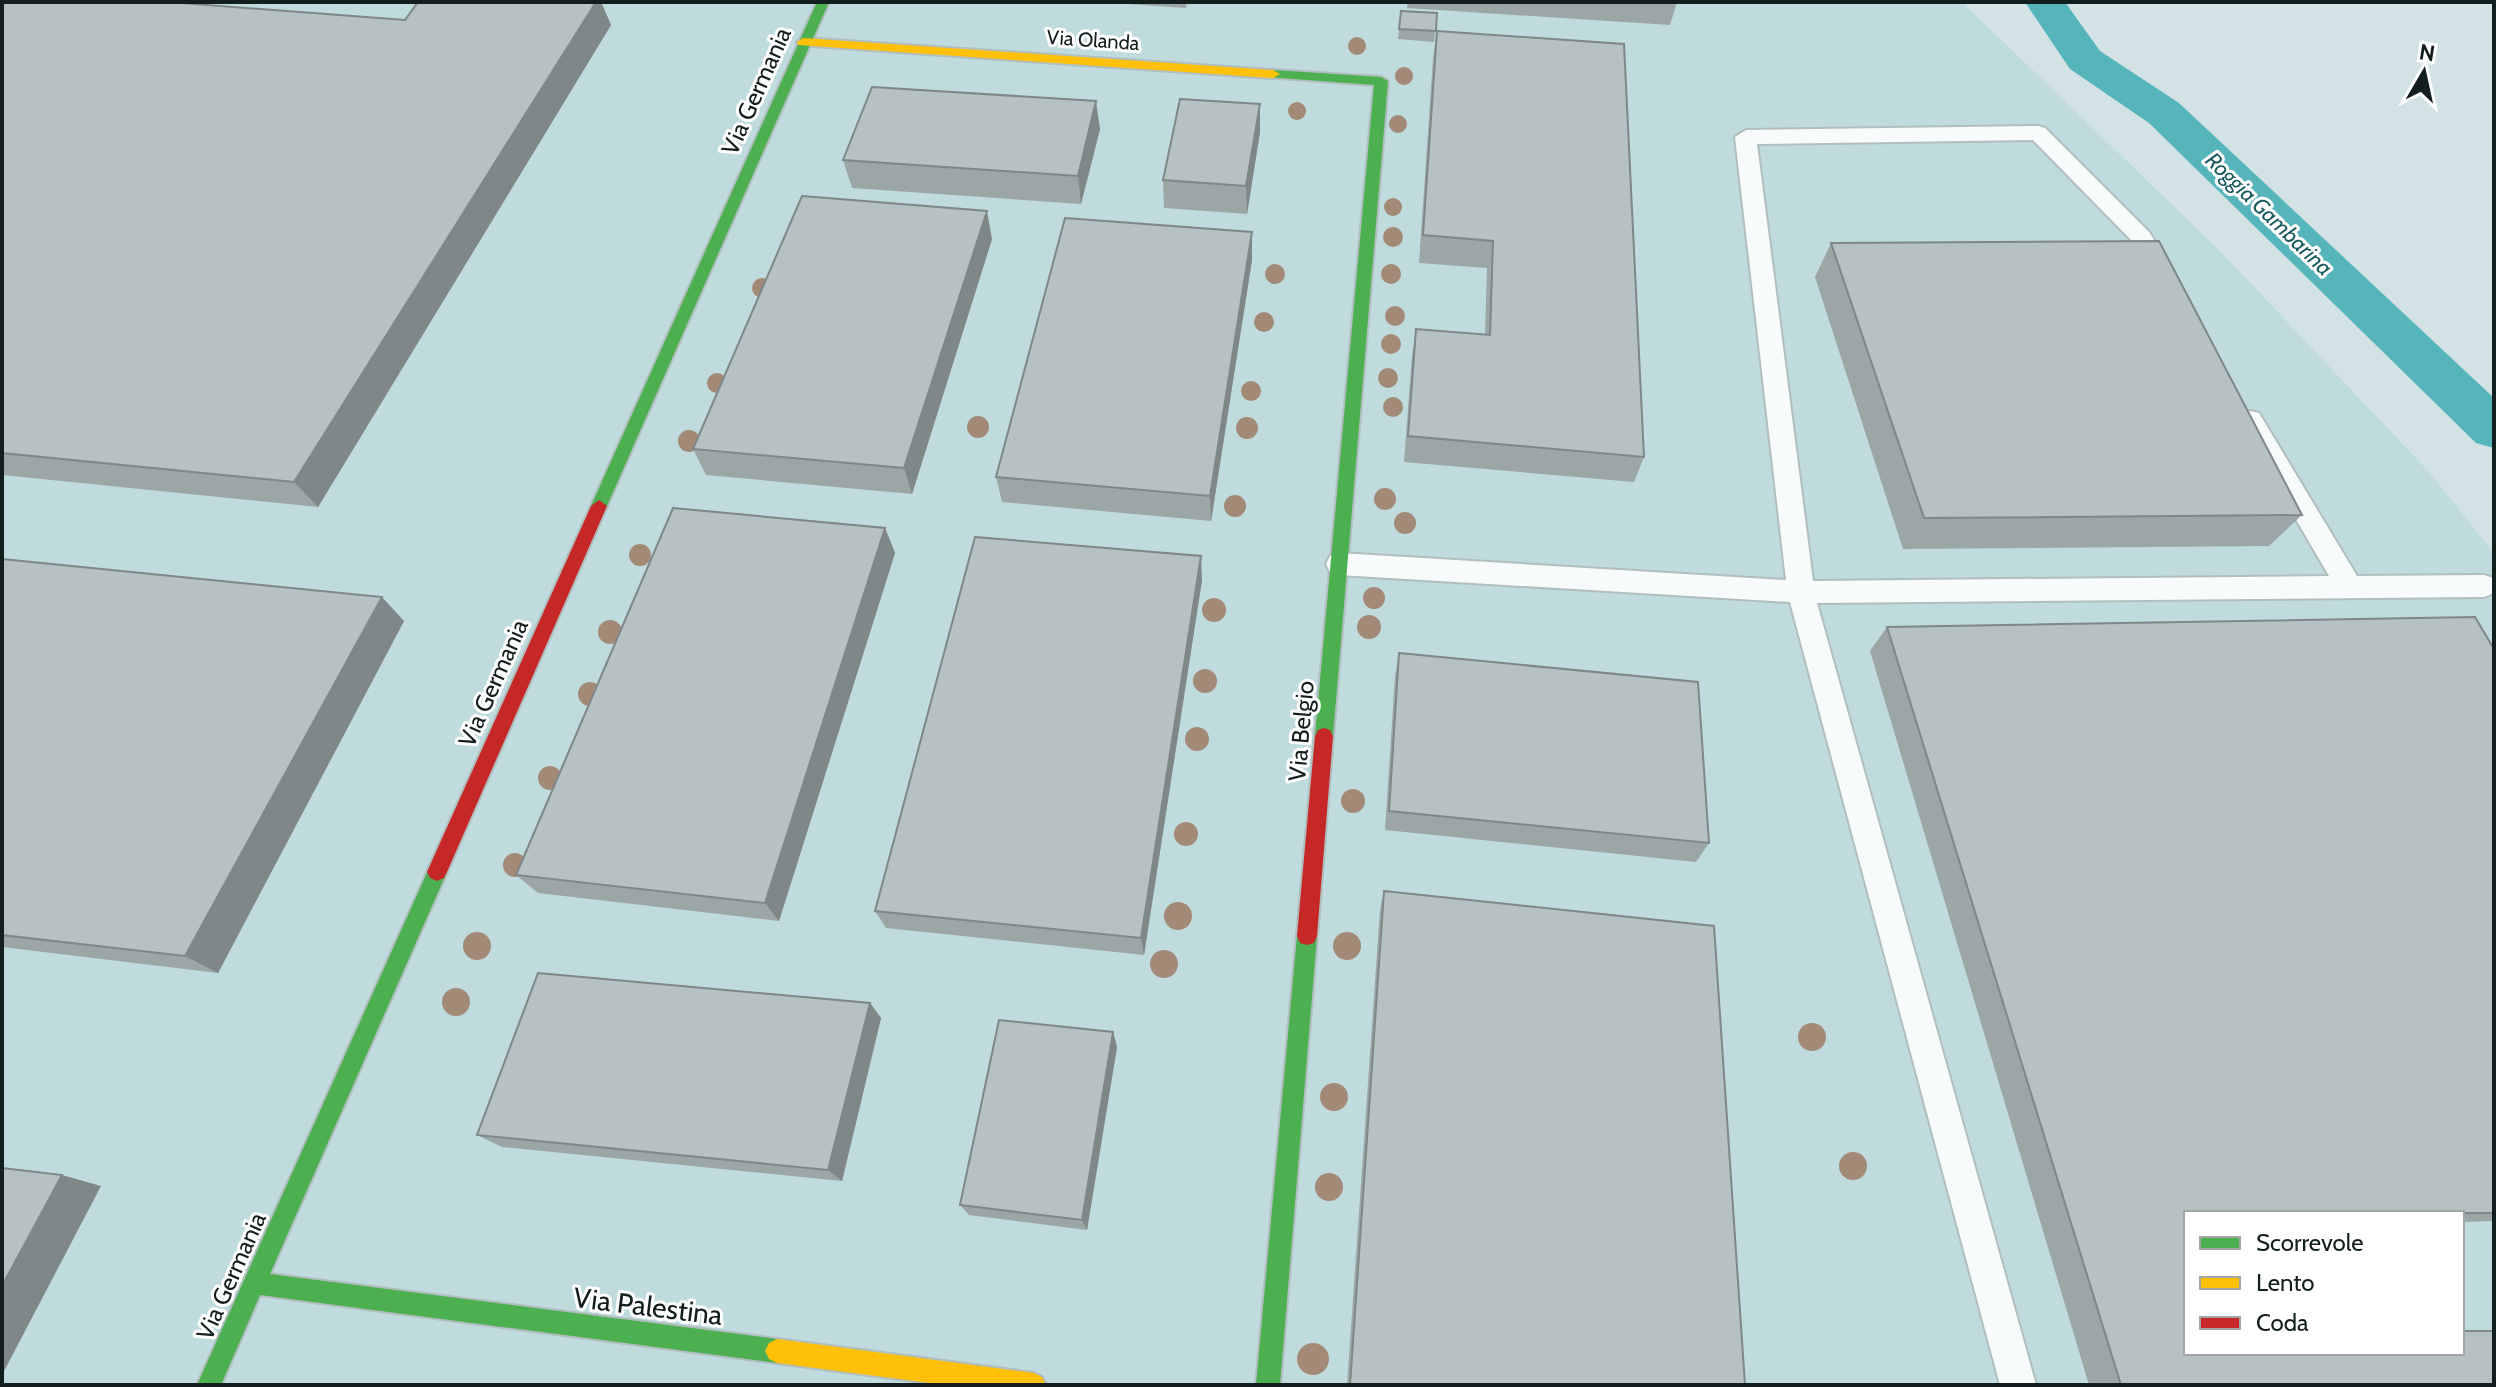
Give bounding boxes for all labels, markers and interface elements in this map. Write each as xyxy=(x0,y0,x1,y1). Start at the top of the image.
street label: Via Germania xyxy=(715,22,797,159)
street label: Via Olanda xyxy=(1046,25,1141,55)
north arrow xyxy=(2384,32,2464,112)
text: N xyxy=(2417,38,2437,67)
water label: Roggia Gambarina xyxy=(2200,147,2338,281)
street label: Via Germania xyxy=(452,614,534,751)
street label: Via Belgio xyxy=(1282,680,1320,782)
street label: Via Germania xyxy=(190,1207,272,1344)
legend xyxy=(2184,1211,2464,1355)
text: Scorrevole xyxy=(2256,1228,2364,1257)
text: Lento xyxy=(2256,1268,2315,1297)
street label: Via Palestina xyxy=(572,1280,725,1332)
text: Coda xyxy=(2256,1308,2309,1337)

